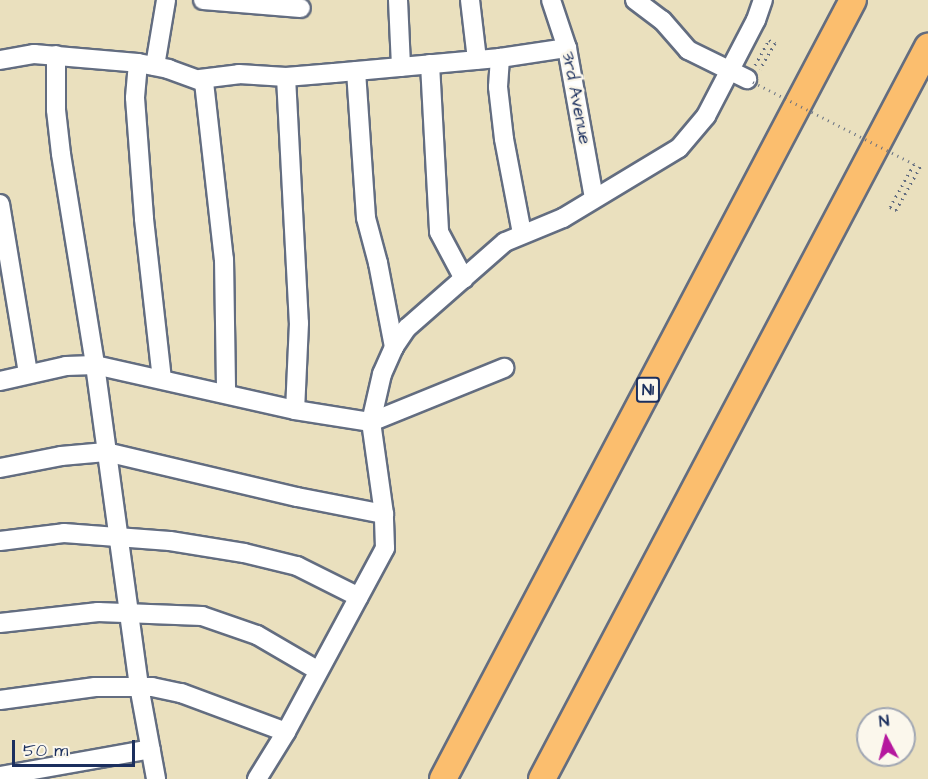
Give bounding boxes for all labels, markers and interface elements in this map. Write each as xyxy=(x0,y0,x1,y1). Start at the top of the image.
street label: 3rd Avenue xyxy=(556,50,596,146)
road number: N1 xyxy=(634,377,662,403)
north arrow xyxy=(856,707,916,767)
text: N xyxy=(878,710,890,733)
scale bar xyxy=(15,728,138,766)
text: 50 m xyxy=(23,738,68,763)

